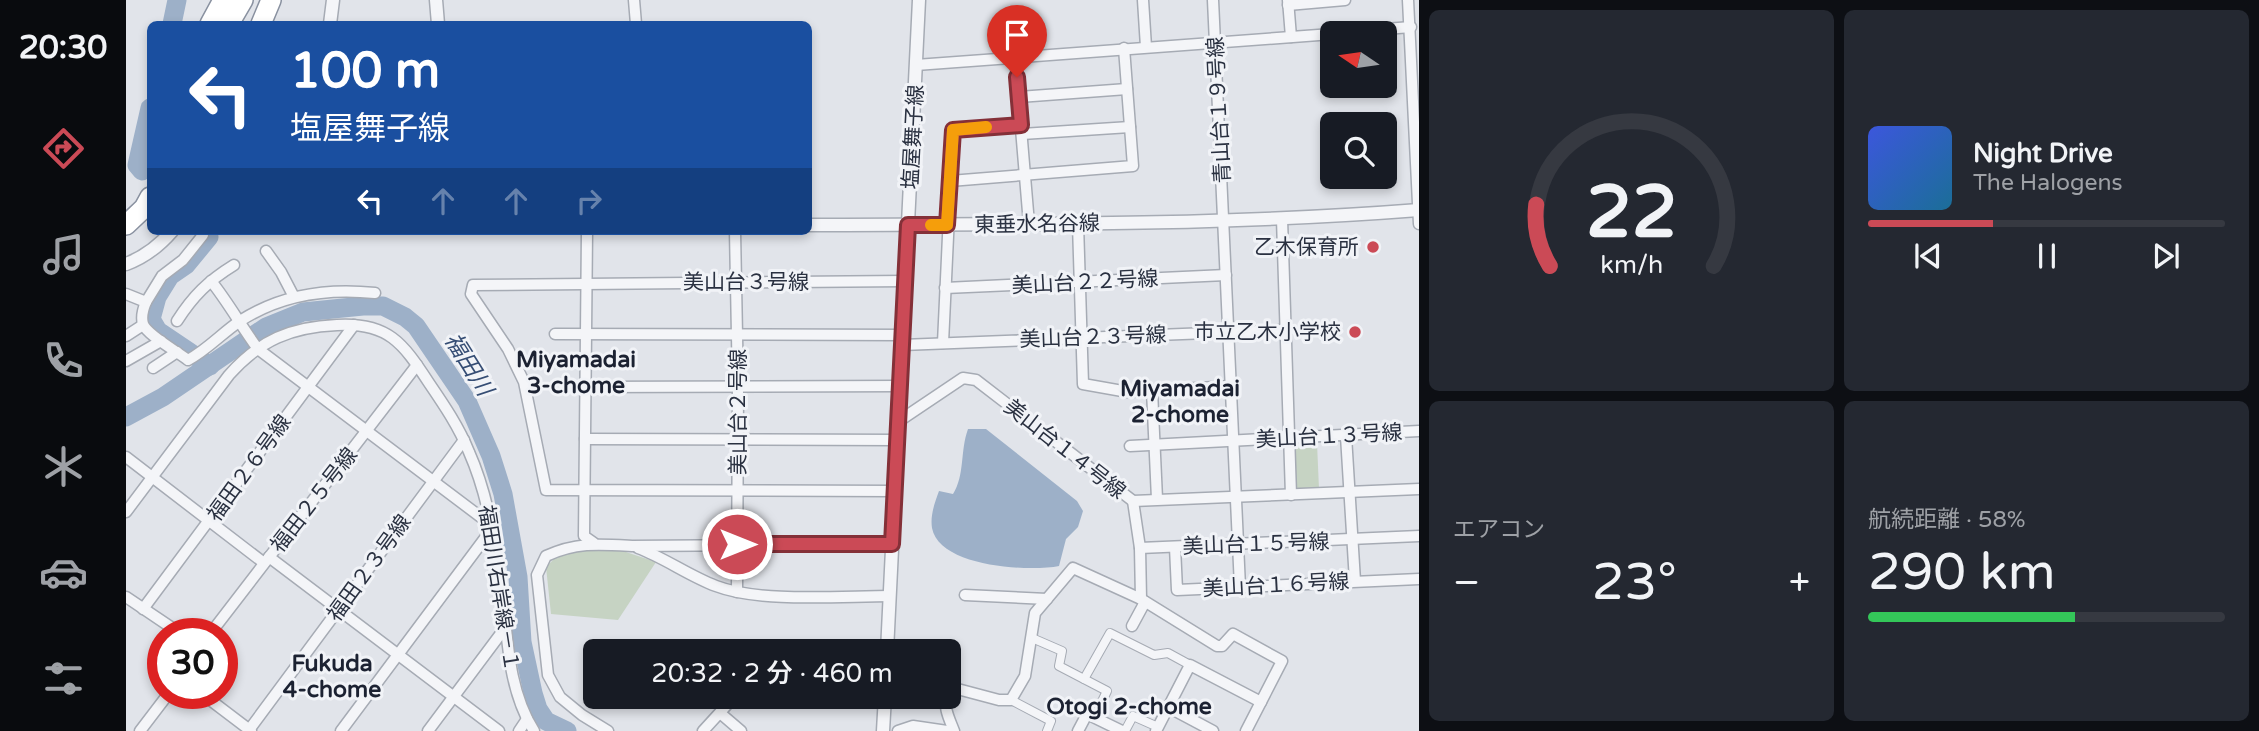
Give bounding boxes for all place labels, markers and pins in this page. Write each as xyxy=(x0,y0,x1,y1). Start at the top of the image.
pin xyxy=(987,5,1047,77)
place label: 乙木保育所 xyxy=(1254,235,1359,260)
marker: 乙木保育所 xyxy=(1365,239,1381,255)
place label: 市立乙木小学校 xyxy=(1194,320,1341,345)
marker: 市立乙木小学校 xyxy=(1347,324,1363,340)

